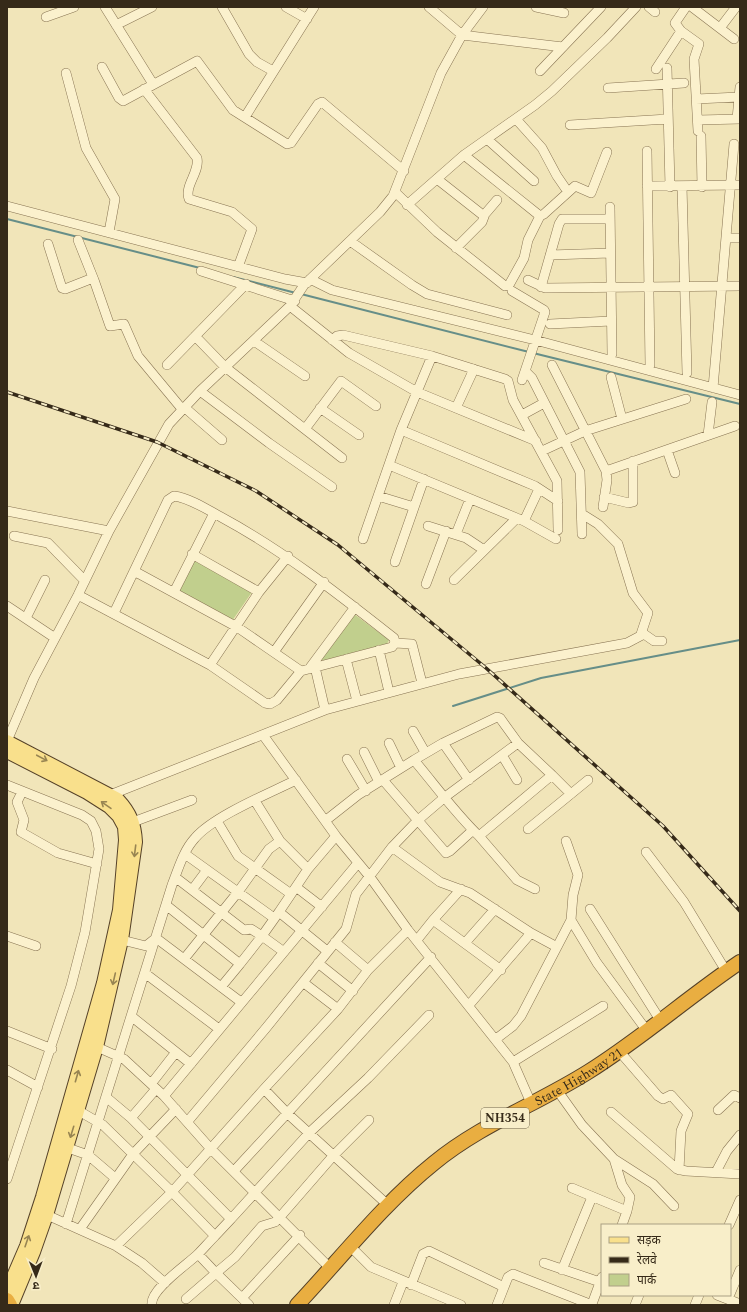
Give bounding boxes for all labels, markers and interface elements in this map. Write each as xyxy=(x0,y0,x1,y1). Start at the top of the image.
one-way arrow xyxy=(36,755,48,762)
one-way arrow xyxy=(100,801,111,809)
one-way arrow xyxy=(131,844,139,857)
one-way arrow xyxy=(109,973,117,986)
street label: State Highway 21 xyxy=(531,1043,627,1111)
one-way arrow xyxy=(74,1070,81,1083)
road number: NH354 xyxy=(481,1108,529,1128)
one-way arrow xyxy=(68,1125,75,1138)
legend xyxy=(601,1224,731,1296)
text: सड़क xyxy=(637,1231,662,1250)
one-way arrow xyxy=(24,1235,31,1248)
text: रेलवे xyxy=(637,1251,657,1270)
north arrow xyxy=(16,1256,56,1296)
text: पार्क xyxy=(637,1271,657,1290)
text: उ xyxy=(32,1277,40,1294)

